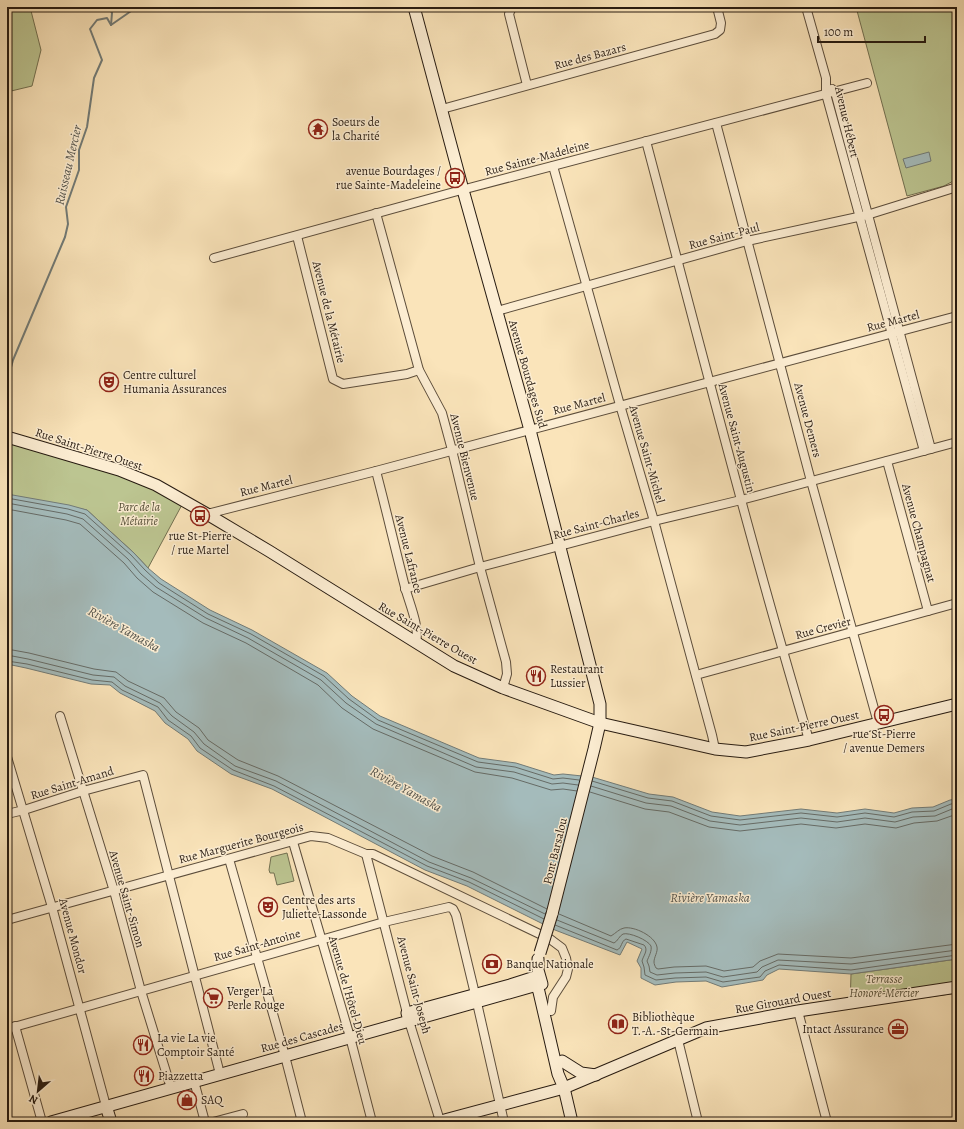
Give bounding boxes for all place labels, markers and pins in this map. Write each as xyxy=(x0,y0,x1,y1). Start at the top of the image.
place label: Soeurs de la Charité xyxy=(332,114,380,144)
temple icon: Soeurs de la Charité xyxy=(307,118,329,140)
place label: avenue Bourdages / rue Sainte-Madeleine xyxy=(336,163,441,193)
bus stop icon: avenue Bourdages / rue Sainte-Madeleine xyxy=(444,167,466,189)
place label: Centre culturel Humania Assurances xyxy=(123,367,227,397)
theatre icon: Centre culturel Humania Assurances xyxy=(98,371,120,393)
bus stop icon: rue St-Pierre / rue Martel xyxy=(189,505,211,527)
place label: rue St-Pierre / rue Martel xyxy=(168,528,232,558)
place label: Restaurant Lussier xyxy=(550,661,604,691)
restaurant icon: Restaurant Lussier xyxy=(525,665,547,687)
bus stop icon: rue St-Pierre / avenue Demers xyxy=(873,704,895,726)
place label: rue St-Pierre / avenue Demers xyxy=(843,726,925,756)
place label: Centre des arts Juliette-Lassonde xyxy=(282,892,367,922)
theatre icon: Centre des arts Juliette-Lassonde xyxy=(257,896,279,918)
bank icon: Banque Nationale xyxy=(481,953,503,975)
place label: Banque Nationale xyxy=(506,956,594,972)
place label: Verger La Perle Rouge xyxy=(226,983,285,1013)
supermarket icon: Verger La Perle Rouge xyxy=(202,987,224,1009)
place label: Bibliothèque T.-A.-St-Germain xyxy=(632,1009,719,1039)
library icon: Bibliothèque T.-A.-St-Germain xyxy=(607,1013,629,1035)
office icon: Intact Assurance xyxy=(887,1018,909,1040)
place label: Intact Assurance xyxy=(802,1021,884,1037)
place label: La vie La vie Comptoir Santé xyxy=(157,1030,235,1060)
restaurant icon: La vie La vie Comptoir Santé xyxy=(132,1034,154,1056)
restaurant icon: Piazzetta xyxy=(133,1065,155,1087)
place label: Piazzetta xyxy=(158,1068,204,1084)
shop icon: SAQ xyxy=(176,1089,198,1111)
place label: SAQ xyxy=(201,1092,224,1108)

